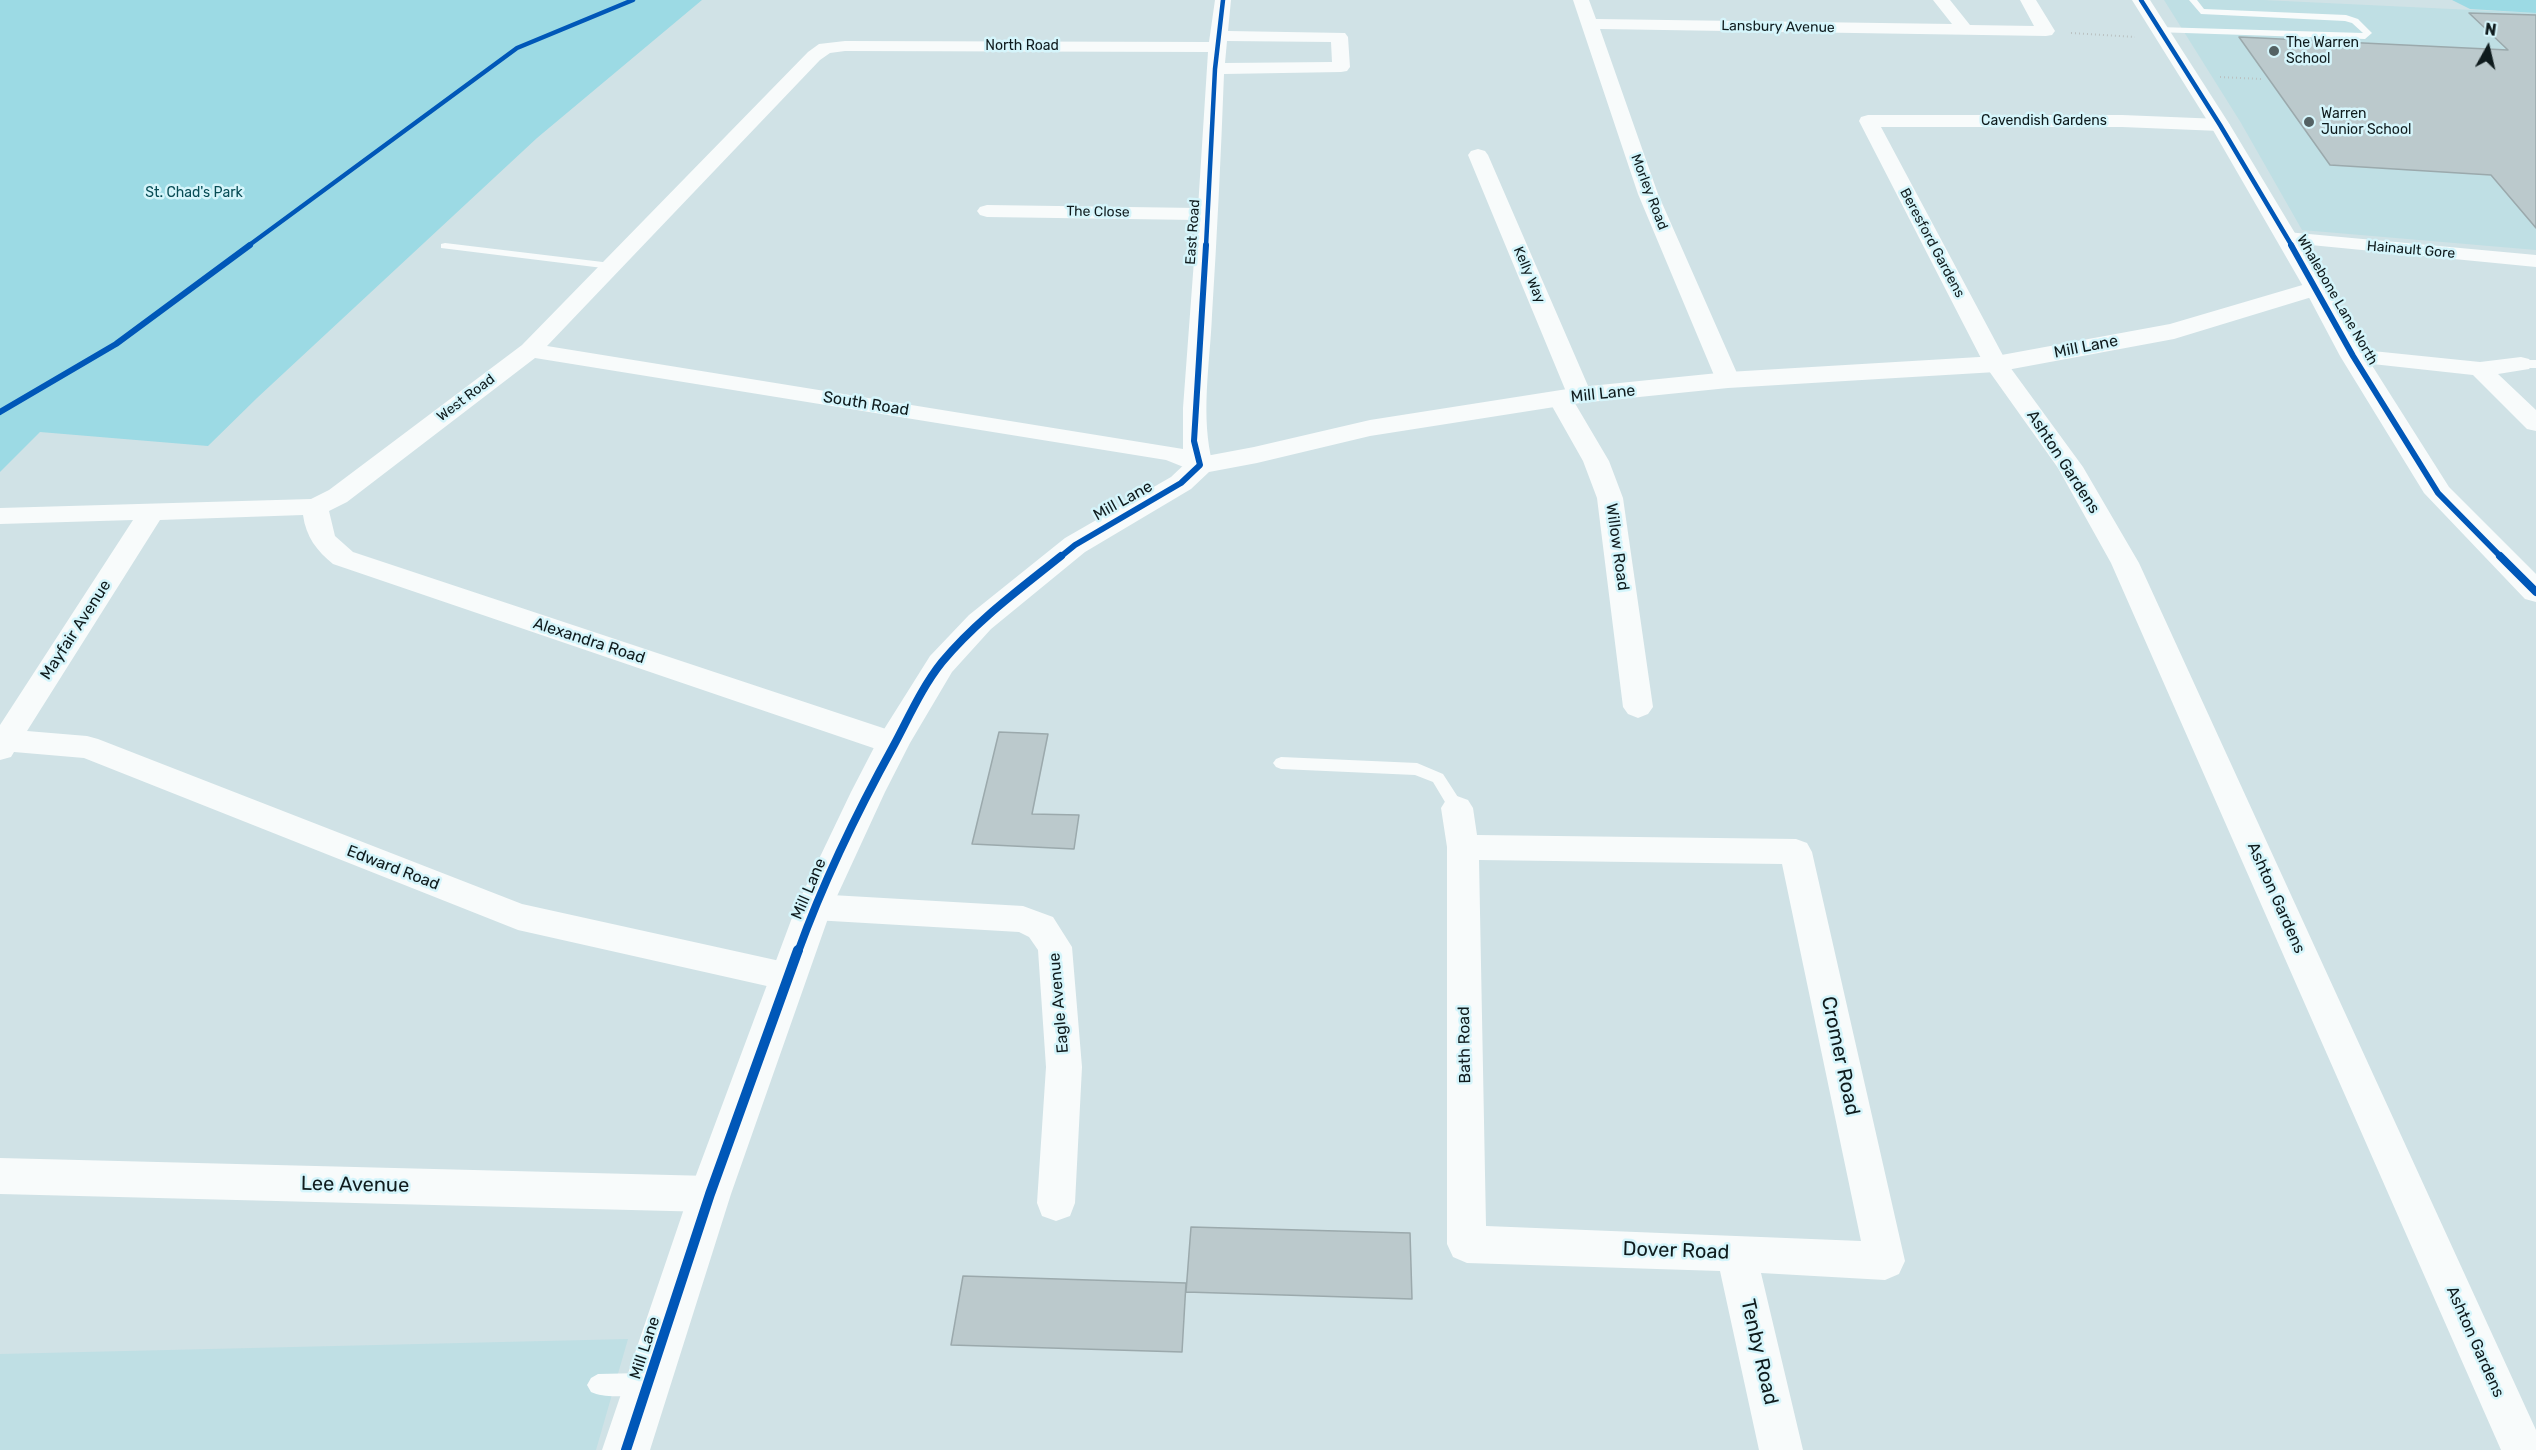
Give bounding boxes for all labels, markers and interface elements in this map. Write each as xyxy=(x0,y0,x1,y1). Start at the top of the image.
street label: Lansbury Avenue xyxy=(1721,18,1835,36)
north arrow xyxy=(2458,18,2518,78)
text: N xyxy=(2484,19,2498,40)
place label: The Warren School xyxy=(2286,35,2359,68)
street label: North Road xyxy=(985,38,1059,54)
marker: The Warren School xyxy=(2267,44,2281,58)
place label: Warren Junior School xyxy=(2321,106,2411,138)
street label: Cavendish Gardens xyxy=(1981,113,2107,129)
marker: Warren Junior School xyxy=(2302,115,2316,129)
street label: Morley Road xyxy=(1627,152,1671,232)
park label: St. Chad's Park xyxy=(145,185,243,201)
street label: Beresford Gardens xyxy=(1896,185,1968,301)
street label: East Road xyxy=(1182,199,1204,265)
street label: The Close xyxy=(1066,203,1130,221)
street label: Whalebone Lane North xyxy=(2293,232,2381,368)
street label: Hainault Gore xyxy=(2366,238,2456,262)
street label: Kelly Way xyxy=(1510,244,1548,306)
street label: Mill Lane xyxy=(2052,331,2120,363)
street label: West Road xyxy=(434,371,498,425)
street label: Mill Lane xyxy=(1570,381,1636,407)
street label: South Road xyxy=(822,388,910,420)
street label: Ashton Gardens xyxy=(2022,407,2104,517)
street label: Mill Lane xyxy=(1090,477,1156,525)
street label: Willow Road xyxy=(1601,502,1633,592)
street label: Mayfair Avenue xyxy=(37,577,115,683)
street label: Alexandra Road xyxy=(531,614,647,668)
street label: Ashton Gardens xyxy=(2243,839,2309,957)
street label: Edward Road xyxy=(344,842,442,894)
street label: Mill Lane xyxy=(788,855,830,923)
street label: Eagle Avenue xyxy=(1045,952,1073,1054)
street label: Cromer Road xyxy=(1816,994,1864,1118)
street label: Bath Road xyxy=(1455,1006,1475,1084)
street label: Lee Avenue xyxy=(301,1172,409,1198)
street label: Dover Road xyxy=(1622,1237,1730,1265)
street label: Ashton Gardens xyxy=(2442,1283,2508,1401)
street label: Tenby Road xyxy=(1735,1297,1783,1407)
street label: Mill Lane xyxy=(626,1314,664,1382)

